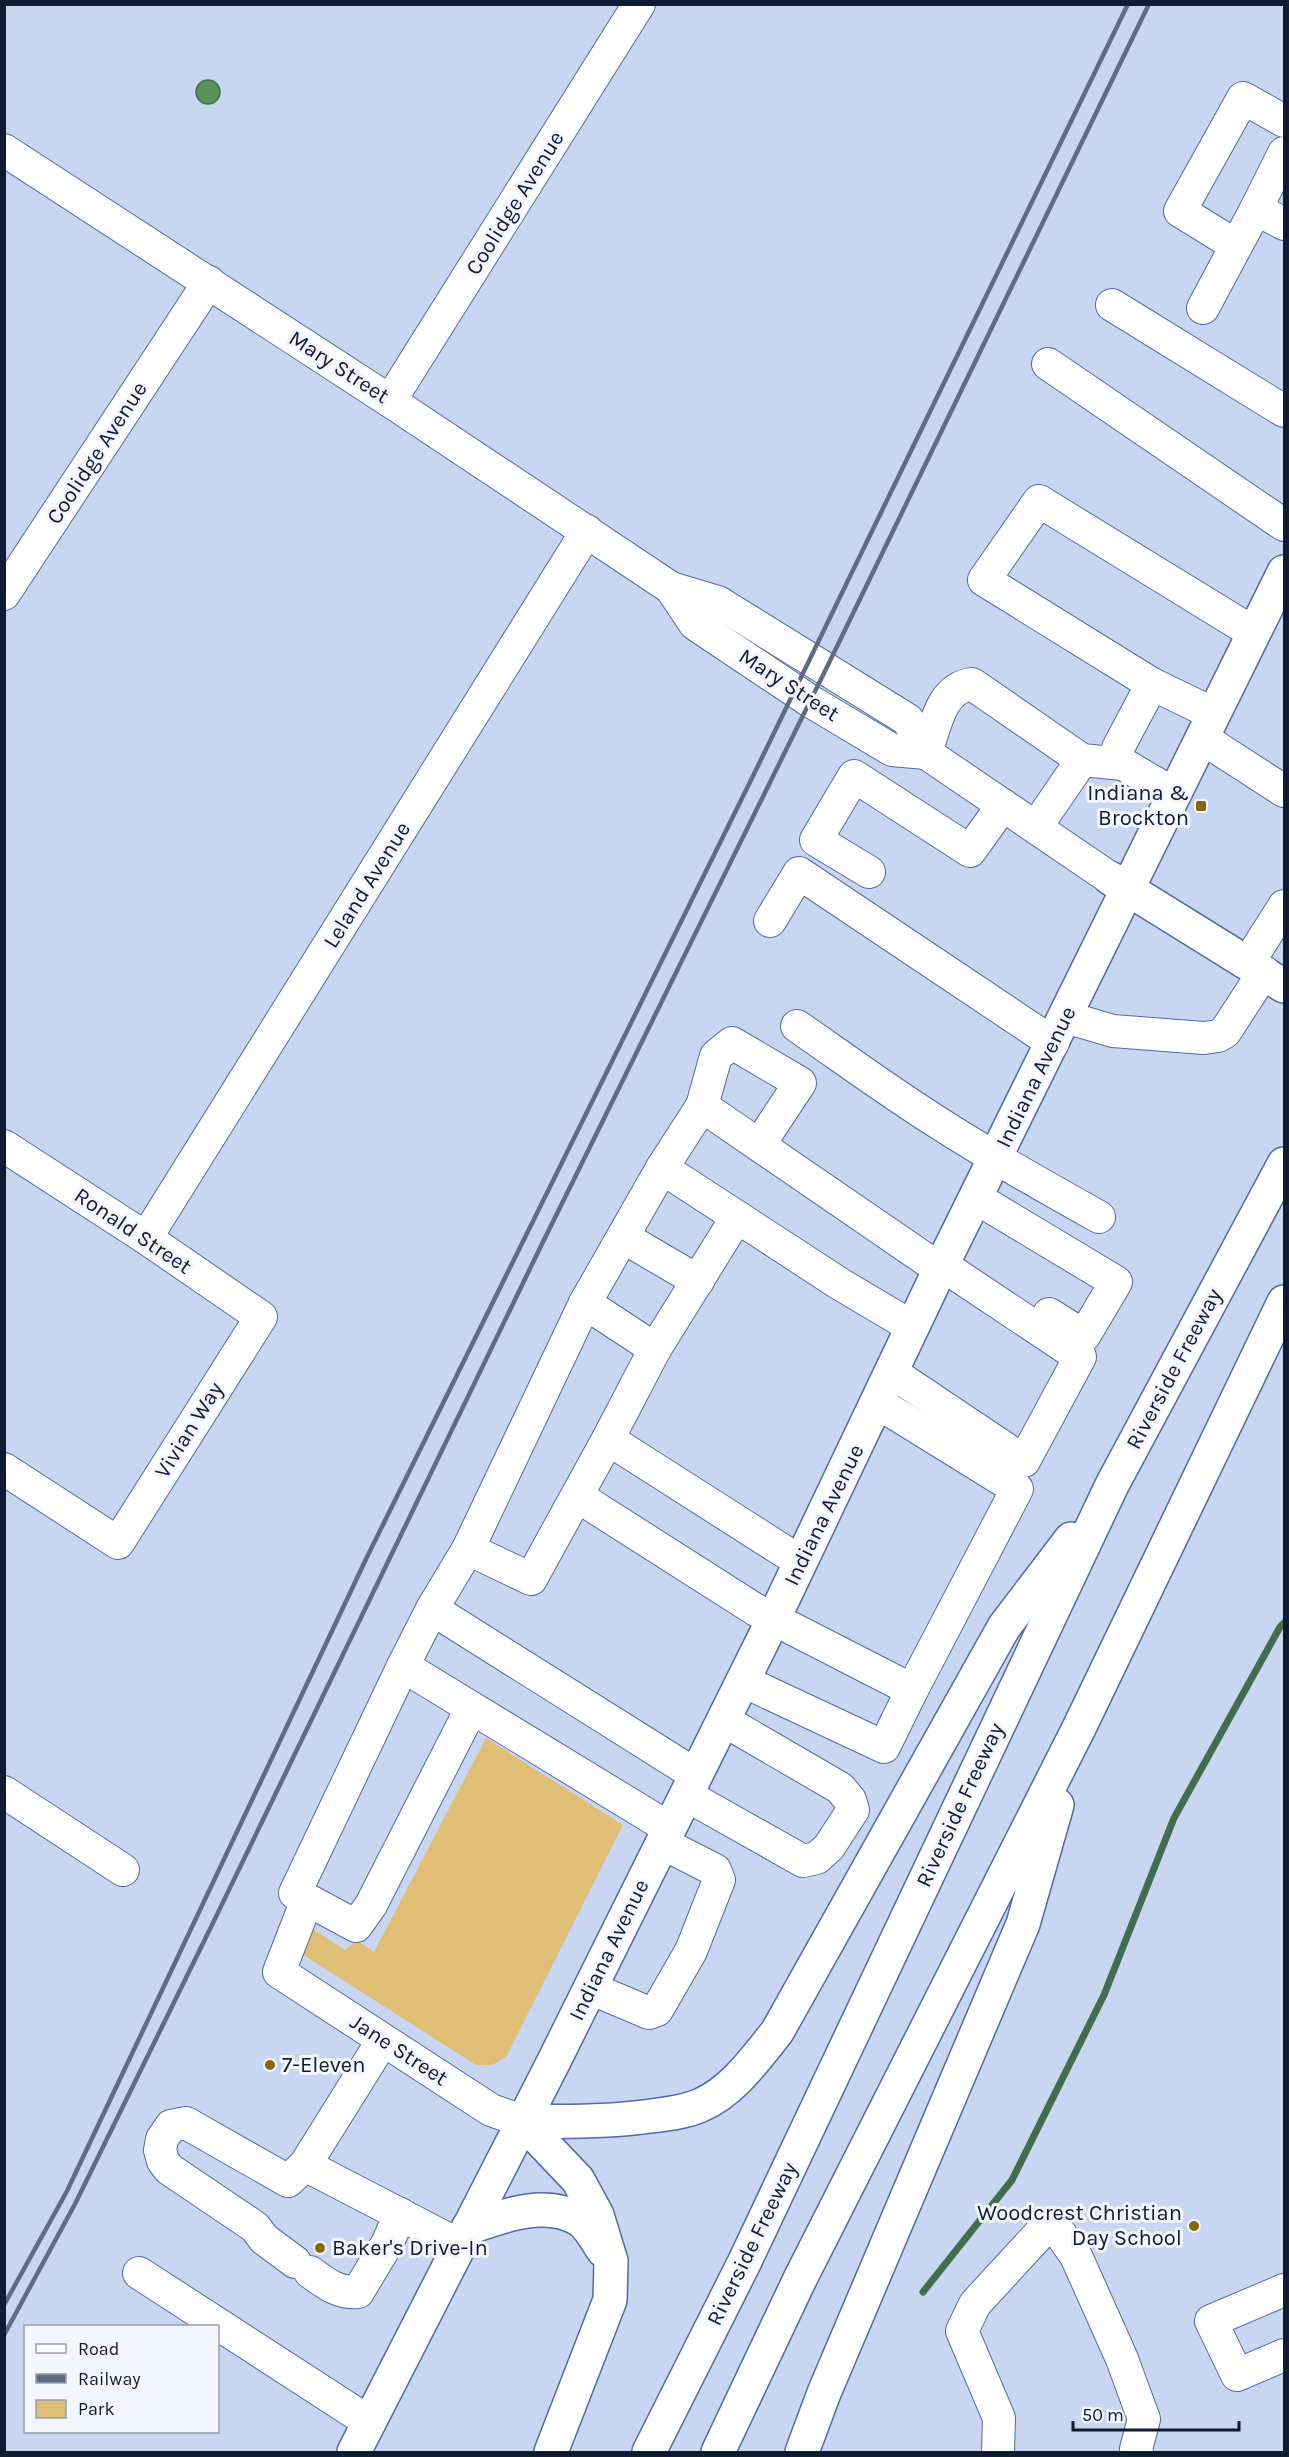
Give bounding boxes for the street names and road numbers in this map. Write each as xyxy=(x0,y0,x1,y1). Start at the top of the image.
street label: Coolidge Avenue xyxy=(460,126,570,280)
street label: Mary Street xyxy=(284,325,394,409)
street label: Coolidge Avenue xyxy=(41,377,153,529)
street label: Mary Street xyxy=(734,643,844,727)
street label: Leland Avenue xyxy=(318,817,416,953)
street label: Indiana Avenue xyxy=(991,1002,1081,1152)
street label: Ronald Street xyxy=(69,1182,197,1280)
street label: Riverside Freeway xyxy=(1121,1284,1227,1454)
street label: Vivian Way xyxy=(149,1377,229,1483)
street label: Indiana Avenue xyxy=(779,1440,869,1590)
street label: Riverside Freeway xyxy=(911,1719,1009,1891)
street label: Indiana Avenue xyxy=(564,1875,654,2025)
street label: Jane Street xyxy=(345,2009,453,2091)
street label: Riverside Freeway xyxy=(701,2158,803,2330)

